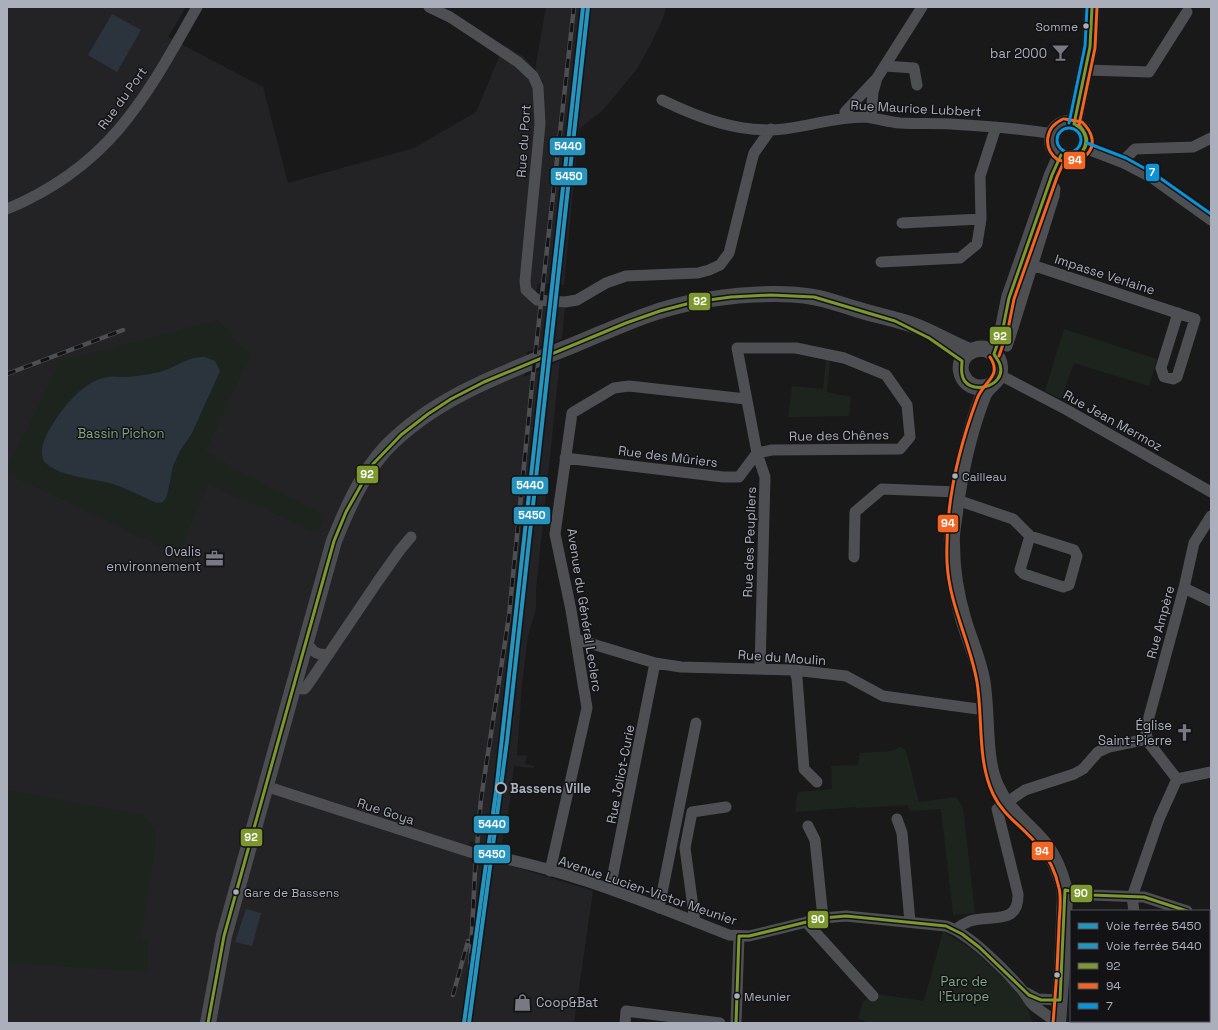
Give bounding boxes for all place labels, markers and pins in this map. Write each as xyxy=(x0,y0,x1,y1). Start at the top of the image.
place label: Somme xyxy=(1035,19,1078,35)
marker: Somme xyxy=(1081,21,1091,31)
bar icon: bar 2000 xyxy=(1050,43,1070,63)
place label: bar 2000 xyxy=(990,45,1047,62)
place label: Cailleau xyxy=(962,469,1007,485)
marker: Cailleau xyxy=(950,471,960,481)
place label: Ovalis environnement xyxy=(106,543,201,575)
office icon: Ovalis environnement xyxy=(204,548,224,568)
place label: Église Saint-Pierre xyxy=(1098,717,1172,749)
church icon: Église Saint-Pierre xyxy=(1175,722,1195,742)
place label: Bassens Ville xyxy=(510,780,591,797)
marker: Bassens Ville xyxy=(495,782,507,794)
place label: Gare de Bassens xyxy=(244,885,339,901)
marker: Gare de Bassens xyxy=(231,887,241,897)
unlabelled marker xyxy=(1052,970,1062,980)
place label: Meunier xyxy=(744,989,791,1005)
marker: Meunier xyxy=(732,991,742,1001)
shop icon: Coop&Bat xyxy=(513,992,533,1012)
place label: Coop&Bat xyxy=(536,994,598,1011)

